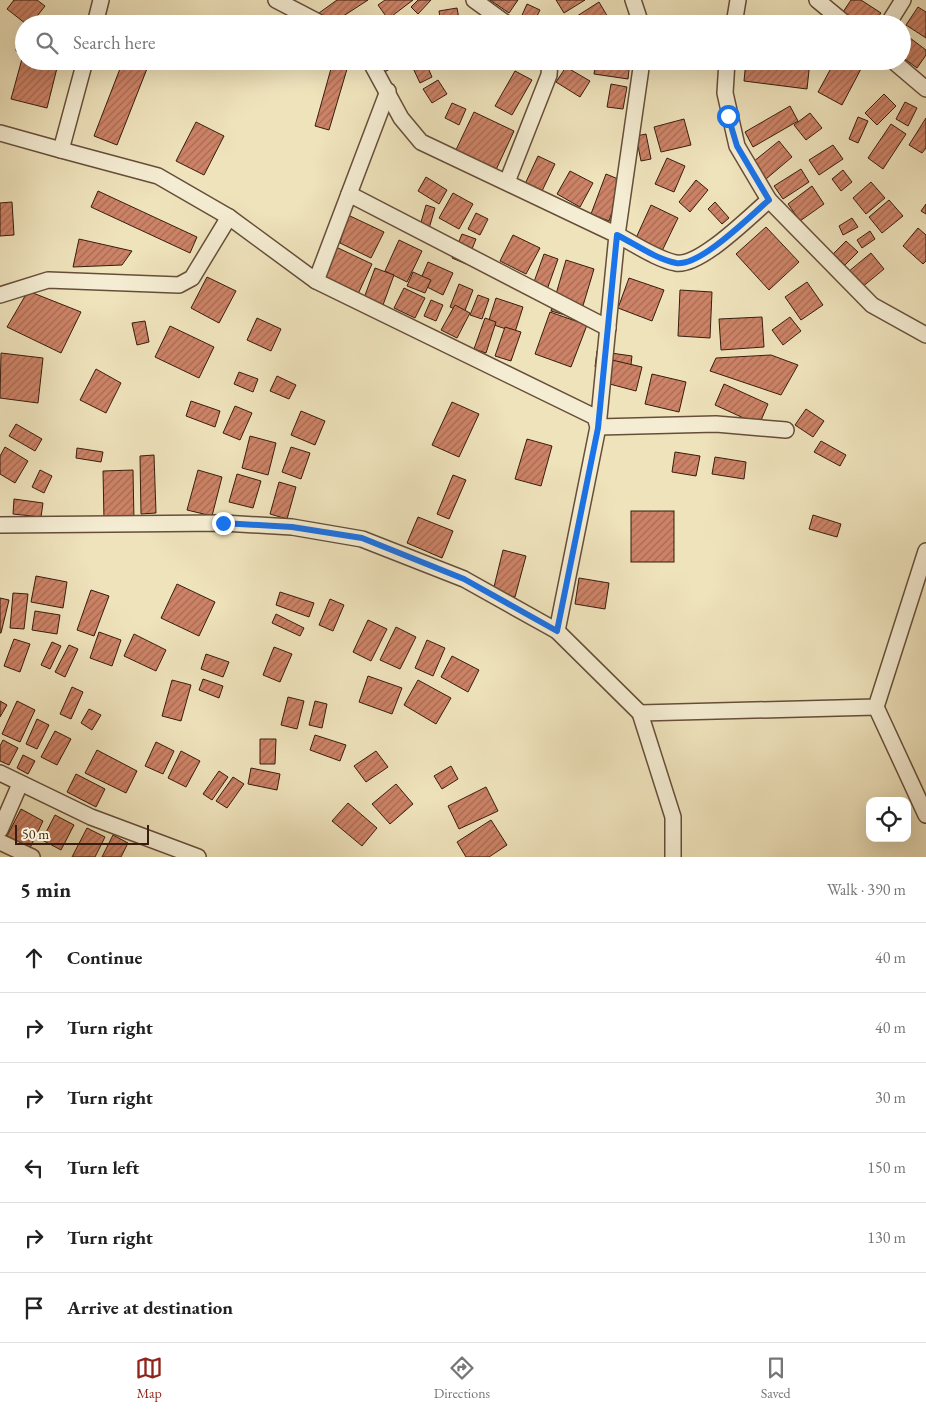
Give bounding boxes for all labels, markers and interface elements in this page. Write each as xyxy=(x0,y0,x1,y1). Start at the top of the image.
search box xyxy=(15,15,911,70)
icon: search xyxy=(33,29,61,57)
text: Search here xyxy=(73,30,155,55)
route start xyxy=(717,105,740,128)
route end xyxy=(212,512,235,535)
map controls xyxy=(866,797,911,842)
button: locate xyxy=(866,797,911,842)
scale bar xyxy=(15,822,149,845)
text: 50 m xyxy=(22,825,49,843)
text: 5 min xyxy=(20,876,71,903)
text: Walk · 390 m xyxy=(827,879,906,900)
icon: ahead xyxy=(20,944,48,972)
text: Continue xyxy=(67,945,142,970)
text: 40 m xyxy=(875,947,906,968)
icon: right xyxy=(20,1014,48,1042)
text: Turn right xyxy=(67,1015,153,1040)
text: 40 m xyxy=(875,1017,906,1038)
icon: right xyxy=(20,1084,48,1112)
text: Turn right xyxy=(67,1085,153,1110)
text: 30 m xyxy=(875,1087,906,1108)
icon: left xyxy=(20,1154,48,1182)
text: Turn left xyxy=(67,1155,139,1180)
text: 150 m xyxy=(867,1157,906,1178)
icon: right xyxy=(20,1224,48,1252)
text: Turn right xyxy=(67,1225,153,1250)
text: 130 m xyxy=(867,1227,906,1248)
icon: arrive xyxy=(20,1294,48,1322)
text: Arrive at destination xyxy=(67,1295,233,1320)
tab: Map xyxy=(135,1354,163,1402)
tab: Directions xyxy=(434,1354,490,1402)
tab: Saved xyxy=(761,1354,791,1402)

